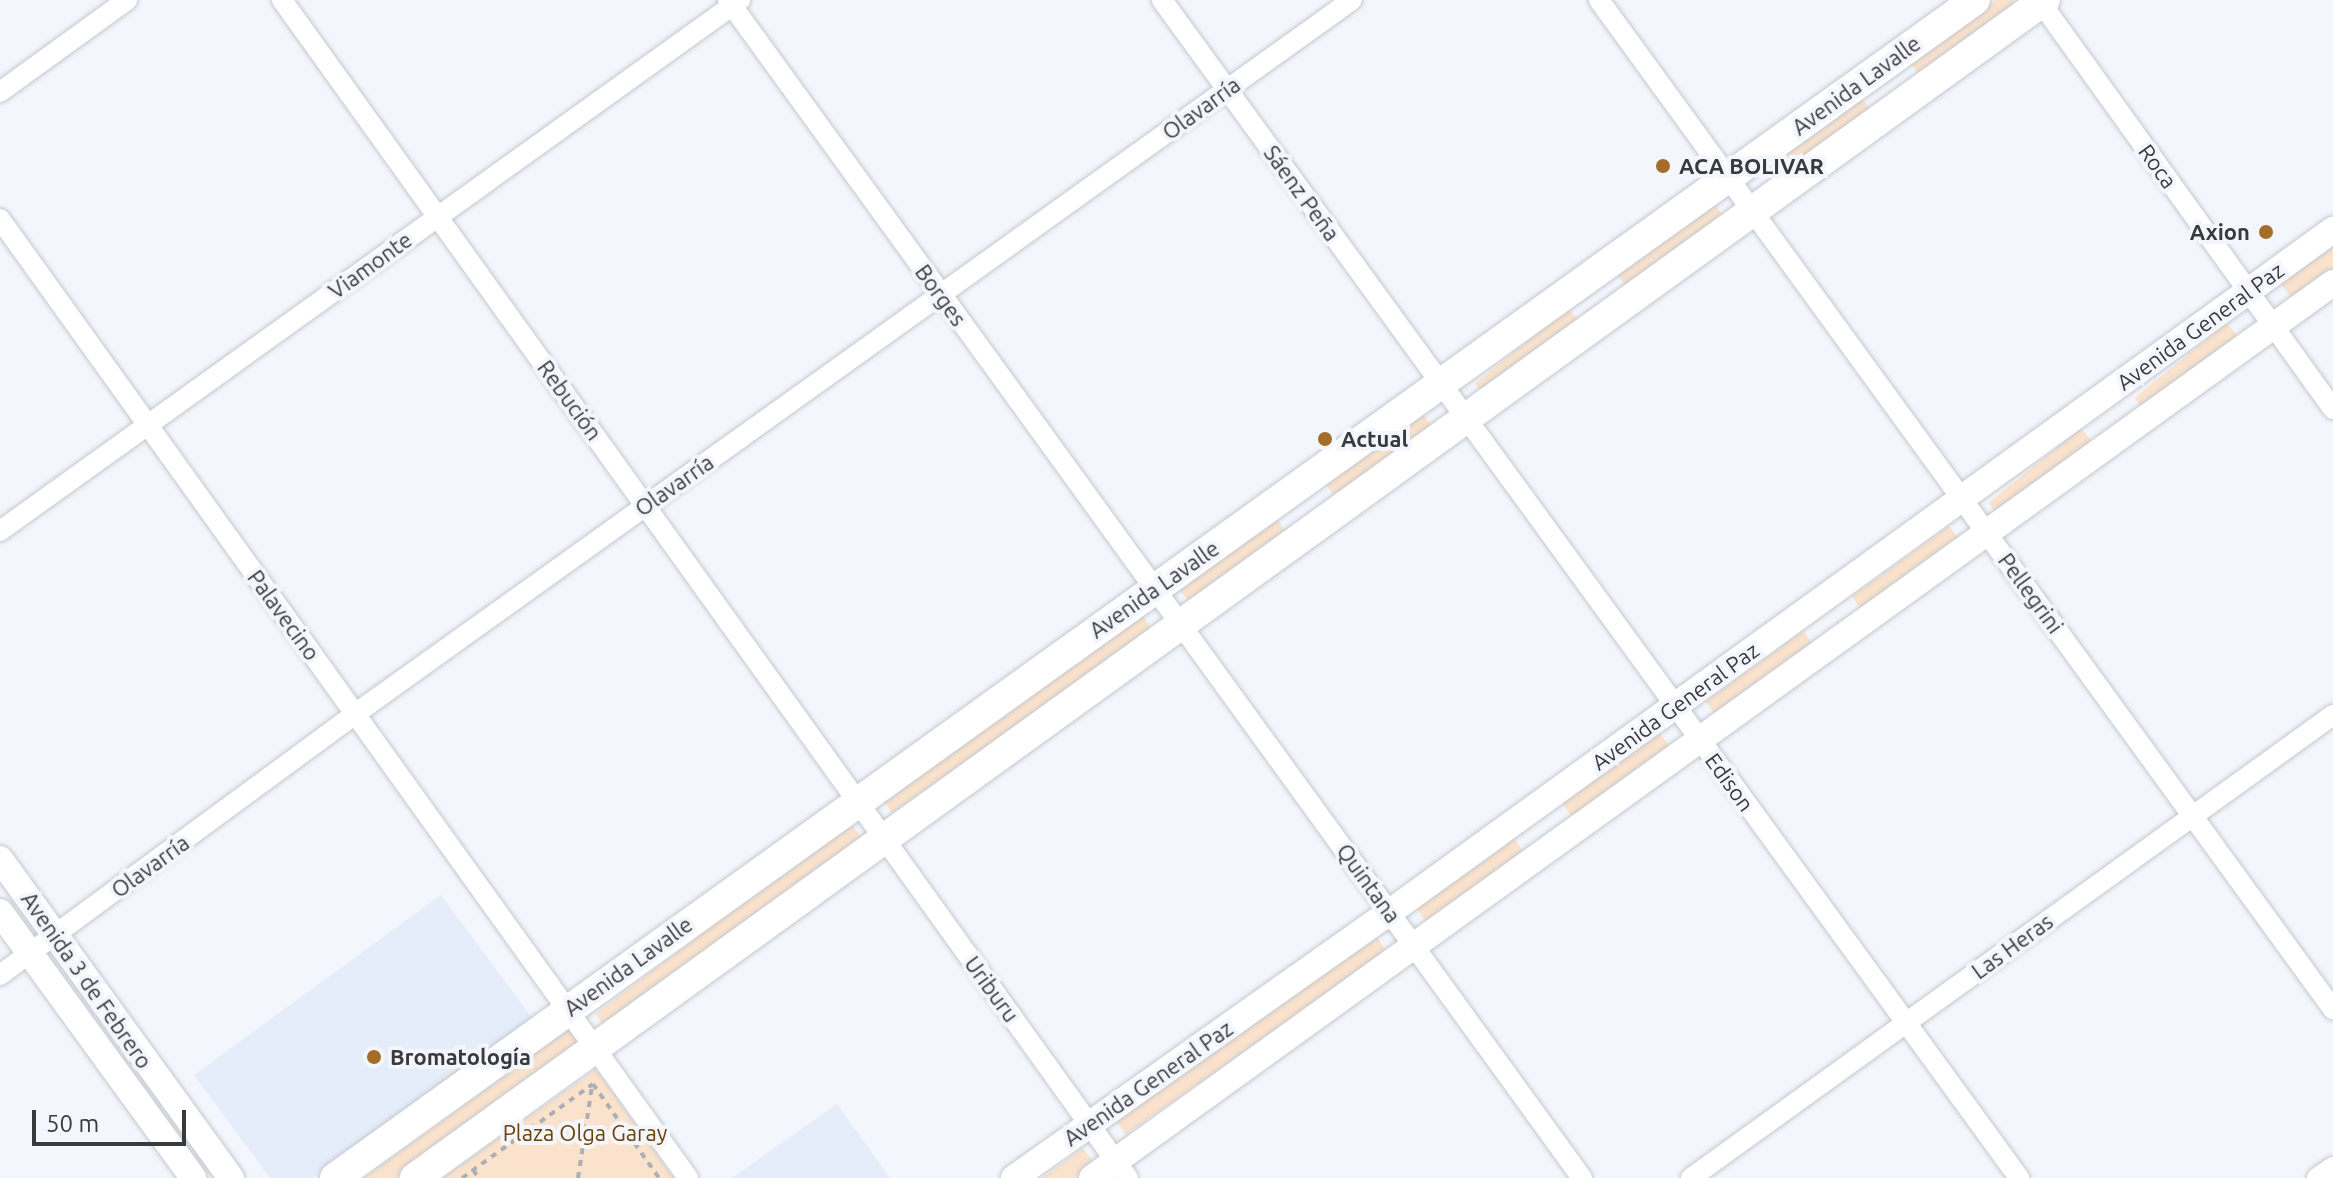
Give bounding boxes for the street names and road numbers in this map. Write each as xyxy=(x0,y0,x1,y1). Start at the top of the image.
street label: Avenida Lavalle xyxy=(1787,30,1925,140)
street label: Olavarría xyxy=(1157,71,1245,145)
street label: Roca xyxy=(2133,139,2183,193)
street label: Sáenz Peña xyxy=(1259,140,1345,246)
street label: Viamonte xyxy=(323,226,417,304)
street label: Avenida General Paz xyxy=(2111,256,2289,396)
street label: Borges xyxy=(910,259,972,331)
street label: Rebución xyxy=(532,355,608,445)
street label: Olavarría xyxy=(630,449,718,521)
street label: Avenida Lavalle xyxy=(1084,535,1224,643)
street label: Pellegrini xyxy=(1993,548,2069,638)
street label: Palavecino xyxy=(242,565,326,665)
street label: Avenida General Paz xyxy=(1586,636,1764,776)
street label: Edison xyxy=(1700,748,1760,816)
street label: Olavarría xyxy=(106,829,194,903)
street label: Quintana xyxy=(1331,838,1407,928)
street label: Avenida 3 de Febrero xyxy=(16,887,158,1073)
street label: Las Heras xyxy=(1966,908,2058,984)
street label: Avenida Lavalle xyxy=(559,911,697,1021)
street label: Uriburu xyxy=(959,951,1025,1027)
street label: Avenida General Paz xyxy=(1058,1015,1238,1151)

